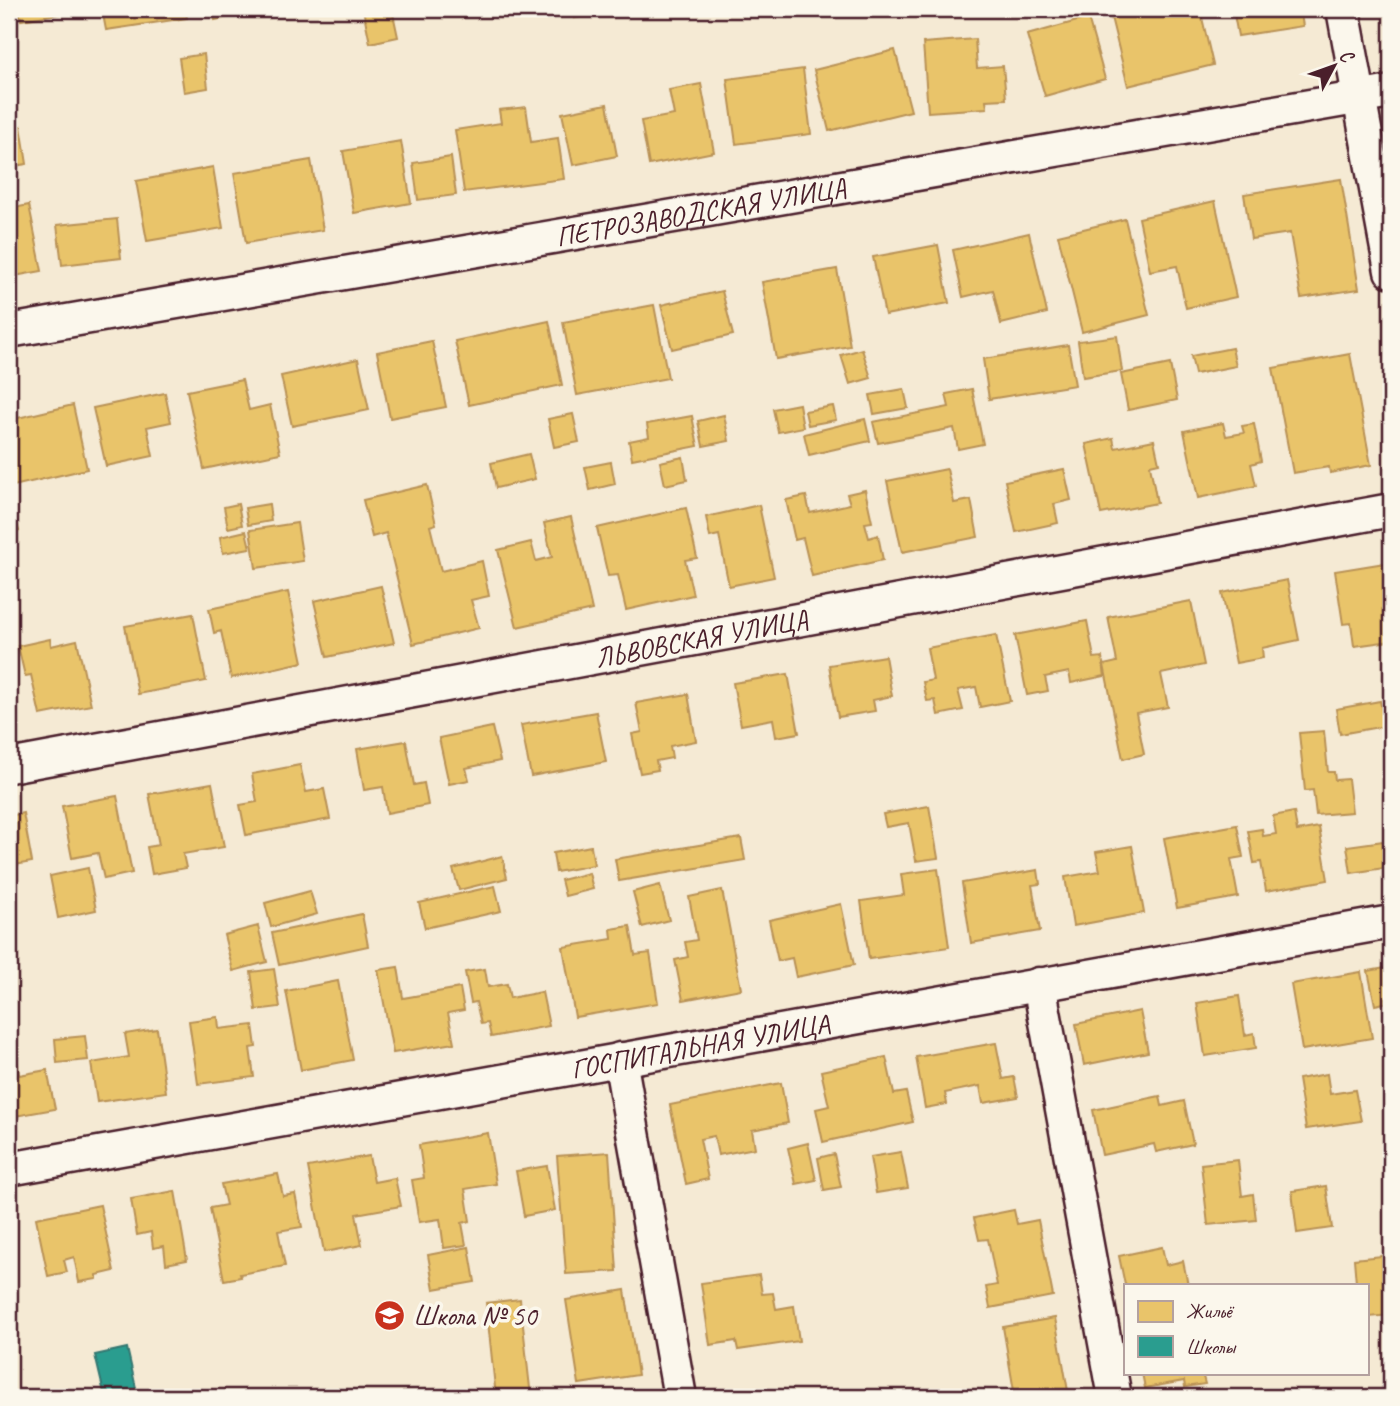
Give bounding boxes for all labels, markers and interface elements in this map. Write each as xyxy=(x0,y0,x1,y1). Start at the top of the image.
north arrow xyxy=(1298,32,1368,102)
text: С xyxy=(1334,44,1360,69)
street label: ПЕТРОЗАВОДСКАЯ УЛИЦА xyxy=(553,169,849,254)
street label: ЛЬВОВСКАЯ УЛИЦА xyxy=(592,601,811,675)
street label: ГОСПИТАЛЬНАЯ УЛИЦА xyxy=(568,1005,833,1086)
legend xyxy=(1124,1284,1368,1374)
school or university icon: Школа № 50 xyxy=(373,1298,407,1332)
place label: Школа № 50 xyxy=(413,1298,539,1333)
text: Жильё xyxy=(1186,1298,1235,1324)
text: Школы xyxy=(1186,1334,1237,1360)

